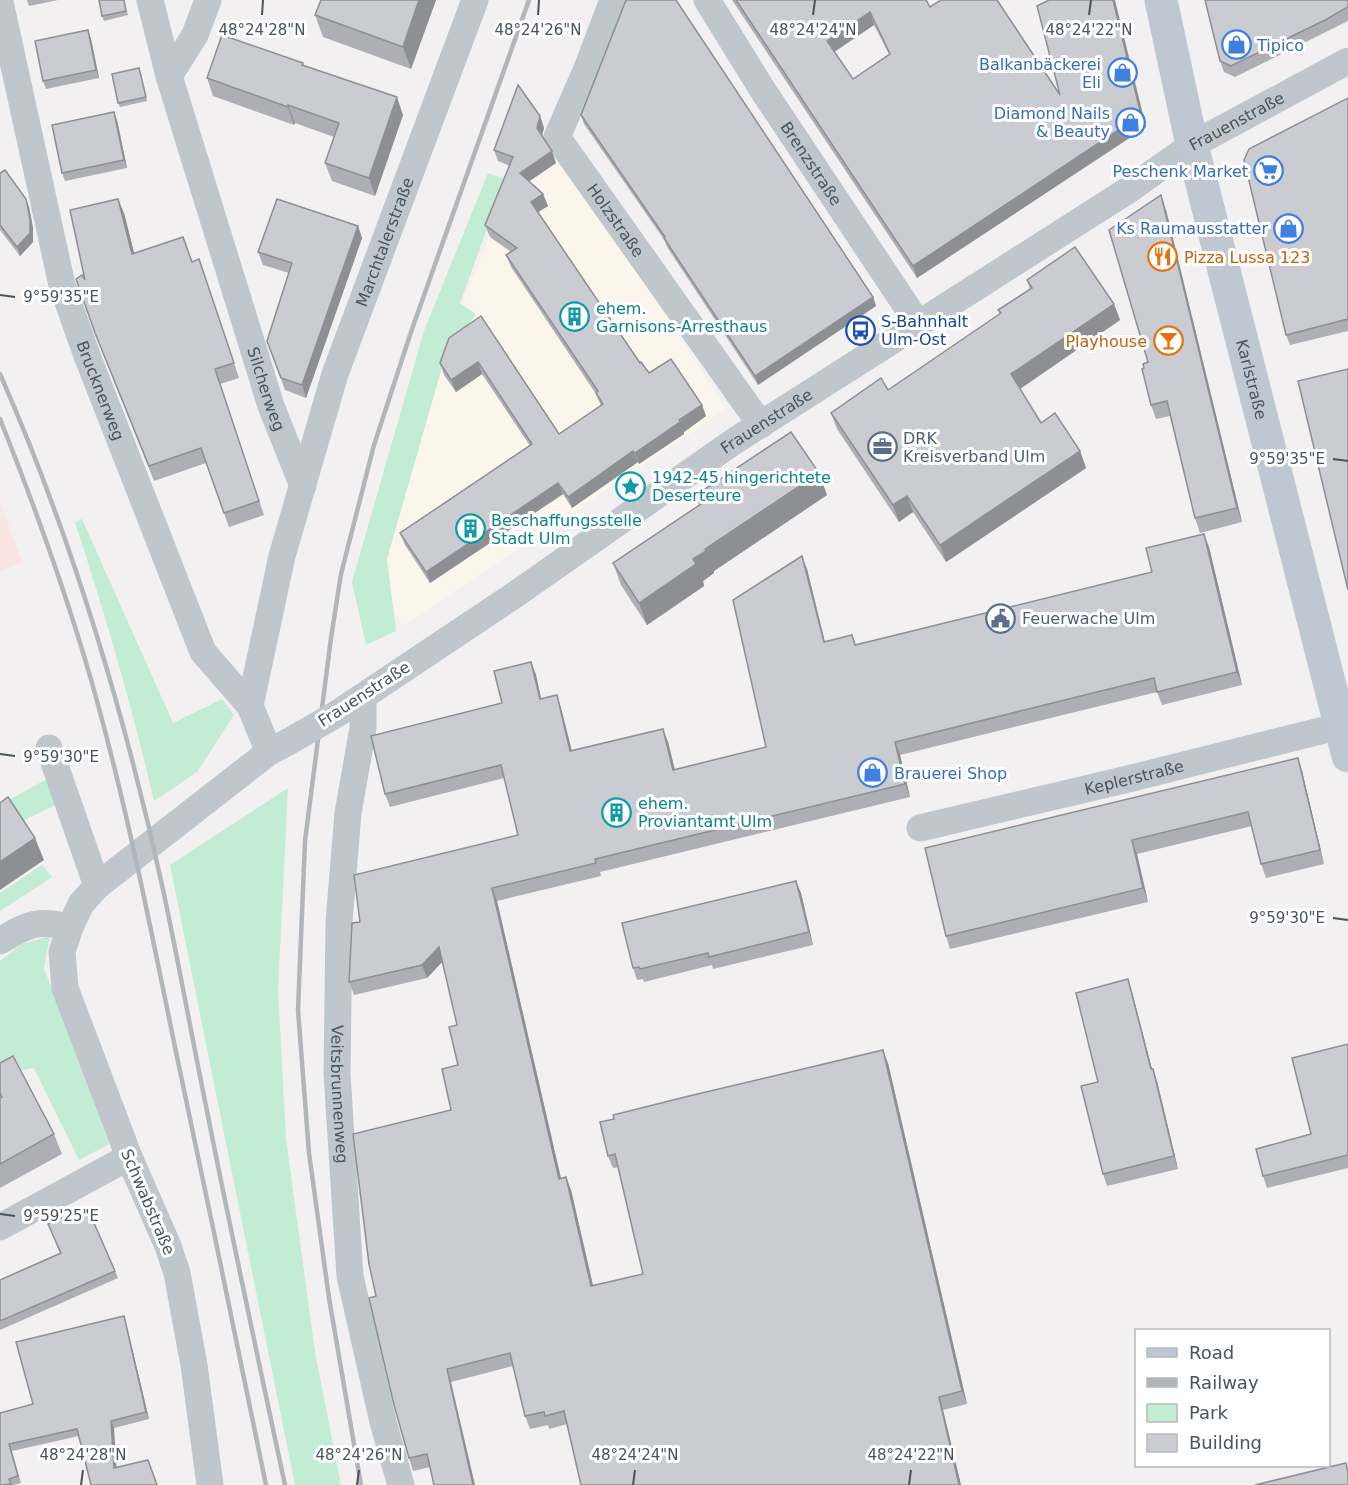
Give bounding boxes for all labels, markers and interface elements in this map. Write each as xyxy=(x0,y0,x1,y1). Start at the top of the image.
text: 48°24'28"N xyxy=(218,21,306,39)
text: 48°24'26"N xyxy=(494,21,582,39)
text: 48°24'24"N xyxy=(769,21,857,39)
text: 48°24'22"N xyxy=(1045,21,1133,39)
shop icon: Tipico xyxy=(1220,29,1252,61)
place label: Tipico xyxy=(1256,36,1304,55)
place label: Balkanbäckerei Eli xyxy=(979,55,1101,92)
shop icon: Balkanbäckerei Eli xyxy=(1106,57,1138,89)
street label: Frauenstraße xyxy=(1186,88,1287,154)
place label: Diamond Nails & Beauty xyxy=(994,104,1110,141)
shop icon: Diamond Nails & Beauty xyxy=(1115,106,1147,138)
street label: Brenzstraße xyxy=(777,118,846,209)
supermarket icon: Peschenk Market xyxy=(1253,155,1285,187)
place label: Peschenk Market xyxy=(1112,162,1248,181)
street label: Marchtalerstraße xyxy=(352,175,417,309)
street label: Holzstraße xyxy=(583,180,648,261)
shop icon: Ks Raumausstatter xyxy=(1273,212,1305,244)
place label: Ks Raumausstatter xyxy=(1116,219,1268,238)
restaurant icon: Pizza Lussa 123 xyxy=(1147,241,1179,273)
place label: Pizza Lussa 123 xyxy=(1184,248,1310,267)
text: 9°59'35"E xyxy=(23,288,99,306)
place label: ehem. Garnisons-Arresthaus xyxy=(596,299,767,336)
building icon: ehem. Garnisons-Arresthaus xyxy=(559,301,591,333)
place label: S-Bahnhalt Ulm-Ost xyxy=(881,312,968,349)
bus stop icon: S-Bahnhalt Ulm-Ost xyxy=(844,314,876,346)
bar icon: Playhouse xyxy=(1152,325,1184,357)
place label: Playhouse xyxy=(1065,332,1147,351)
street label: Karlstraße xyxy=(1232,337,1271,421)
street label: Brucknerweg xyxy=(73,338,129,443)
street label: Silcherweg xyxy=(244,344,289,434)
street label: Frauenstraße xyxy=(717,384,816,457)
place label: DRK Kreisverband Ulm xyxy=(903,429,1045,466)
office icon: DRK Kreisverband Ulm xyxy=(866,431,898,463)
text: 9°59'35"E xyxy=(1249,450,1325,468)
place label: 1942-45 hingerichtete Deserteure xyxy=(652,468,831,505)
place icon: 1942-45 hingerichtete Deserteure xyxy=(615,470,647,502)
place label: Beschaffungsstelle Stadt Ulm xyxy=(491,511,642,548)
building icon: Beschaffungsstelle Stadt Ulm xyxy=(454,513,486,545)
public building icon: Feuerwache Ulm xyxy=(985,602,1017,634)
place label: Feuerwache Ulm xyxy=(1022,609,1155,628)
street label: Frauenstraße xyxy=(315,657,413,731)
text: 9°59'30"E xyxy=(23,748,99,766)
street label: Keplerstraße xyxy=(1083,756,1186,798)
shop icon: Brauerei Shop xyxy=(857,757,889,789)
place label: Brauerei Shop xyxy=(894,764,1007,783)
place label: ehem. Proviantamt Ulm xyxy=(638,794,772,831)
building icon: ehem. Proviantamt Ulm xyxy=(601,796,633,828)
text: 9°59'30"E xyxy=(1249,909,1325,927)
street label: Veitsbrunnenweg xyxy=(327,1025,352,1164)
street label: Schwabstraße xyxy=(117,1146,179,1258)
text: 9°59'25"E xyxy=(23,1207,99,1225)
legend xyxy=(1135,1329,1330,1467)
text: Road xyxy=(1189,1342,1234,1363)
text: Railway xyxy=(1189,1372,1259,1393)
text: Park xyxy=(1189,1402,1228,1423)
text: Building xyxy=(1189,1432,1262,1453)
text: 48°24'28"N xyxy=(39,1446,127,1464)
text: 48°24'26"N xyxy=(315,1446,403,1464)
text: 48°24'24"N xyxy=(591,1446,679,1464)
text: 48°24'22"N xyxy=(867,1446,955,1464)

